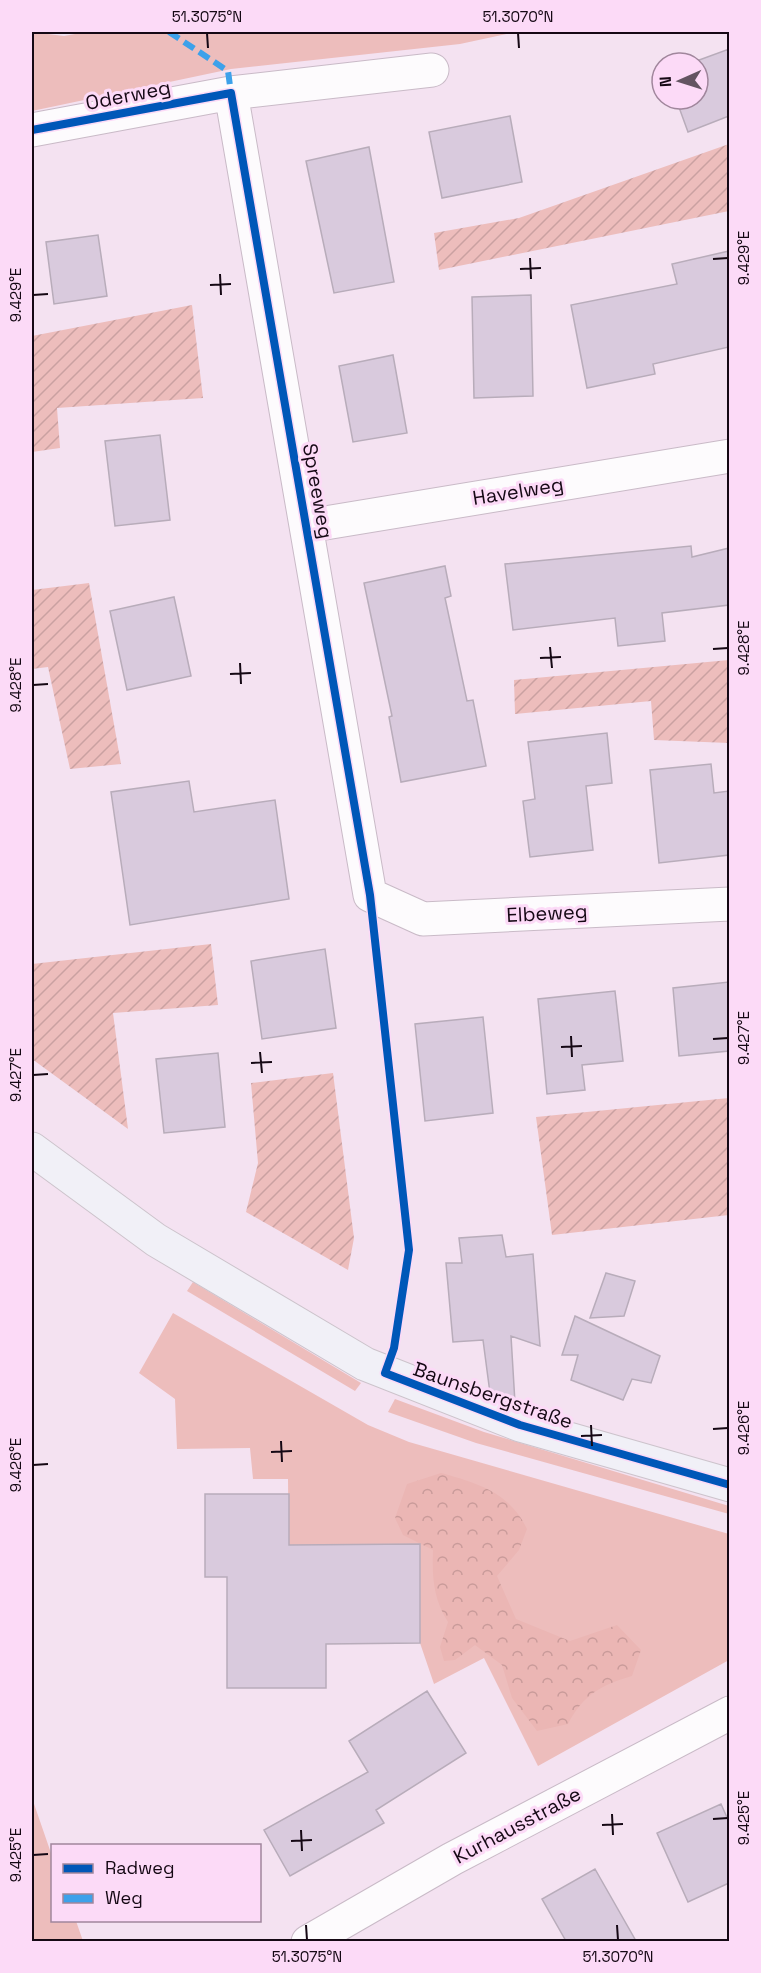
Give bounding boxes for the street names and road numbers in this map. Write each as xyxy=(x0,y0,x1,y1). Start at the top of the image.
street label: Oderweg xyxy=(83,74,173,116)
street label: Spreeweg xyxy=(297,441,339,541)
street label: Havelweg xyxy=(471,471,565,511)
street label: Elbeweg xyxy=(506,898,588,928)
street label: Baunsbergstraße xyxy=(410,1356,576,1434)
street label: Kurhausstraße xyxy=(449,1780,585,1870)

